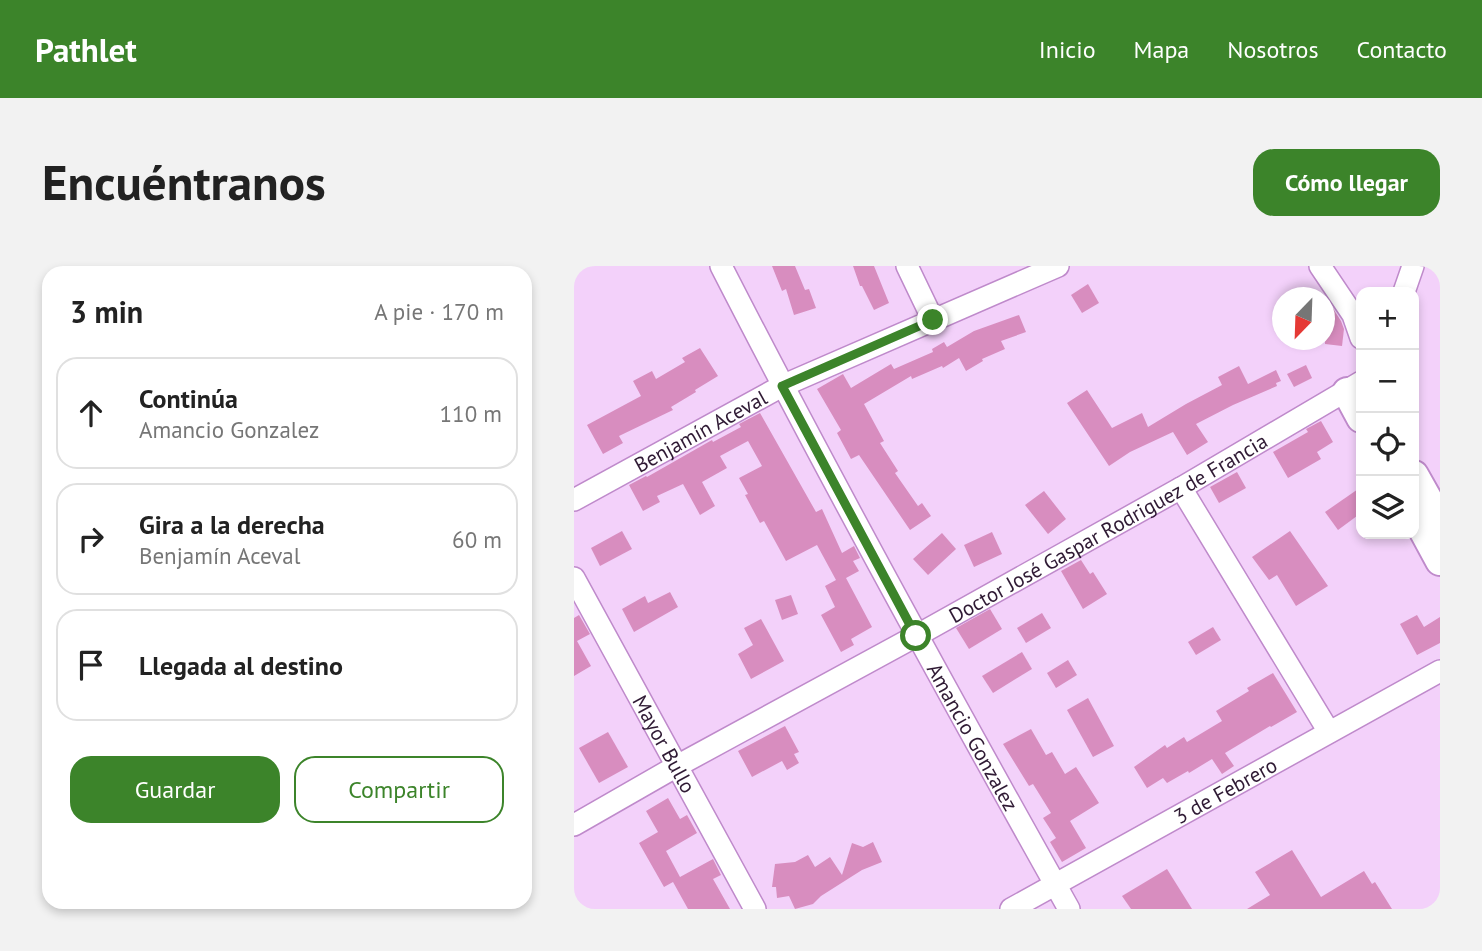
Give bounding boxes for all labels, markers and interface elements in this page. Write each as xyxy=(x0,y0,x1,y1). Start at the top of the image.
text: Pathlet xyxy=(35,28,137,71)
text: Inicio xyxy=(1039,34,1096,65)
text: Mapa xyxy=(1134,34,1189,65)
text: Nosotros xyxy=(1227,34,1319,65)
text: Contacto xyxy=(1357,34,1447,65)
button: Cómo llegar xyxy=(1253,149,1440,216)
text: Encuéntranos xyxy=(42,150,326,214)
north arrow xyxy=(1272,287,1335,350)
map controls xyxy=(1356,287,1419,539)
button: + xyxy=(1356,287,1419,350)
text: 3 min xyxy=(70,292,143,331)
text: A pie · 170 m xyxy=(374,297,504,326)
route end xyxy=(917,304,948,335)
button: − xyxy=(1356,350,1419,413)
text: Continúa xyxy=(139,382,238,415)
street label: Benjamín Aceval xyxy=(629,383,771,478)
icon: ahead xyxy=(72,394,110,432)
text: 110 m xyxy=(440,399,502,428)
button: locate xyxy=(1356,413,1419,476)
text: Amancio Gonzalez xyxy=(139,415,319,444)
street label: Doctor José Gaspar Rodriguez de Francia xyxy=(944,427,1272,629)
button: layers xyxy=(1356,476,1419,539)
text: Gira a la derecha xyxy=(139,508,325,541)
icon: right xyxy=(72,520,110,558)
text: 60 m xyxy=(452,525,502,554)
text: Benjamín Aceval xyxy=(139,541,300,570)
route start xyxy=(900,620,931,651)
icon: arrive xyxy=(72,646,110,684)
text: Llegada al destino xyxy=(139,649,343,682)
street label: Amancio Gonzalez xyxy=(921,658,1025,815)
street label: Mayor Bullo xyxy=(627,690,702,798)
street label: 3 de Febrero xyxy=(1169,751,1282,830)
button: Guardar xyxy=(70,756,280,823)
button: Compartir xyxy=(294,756,504,823)

